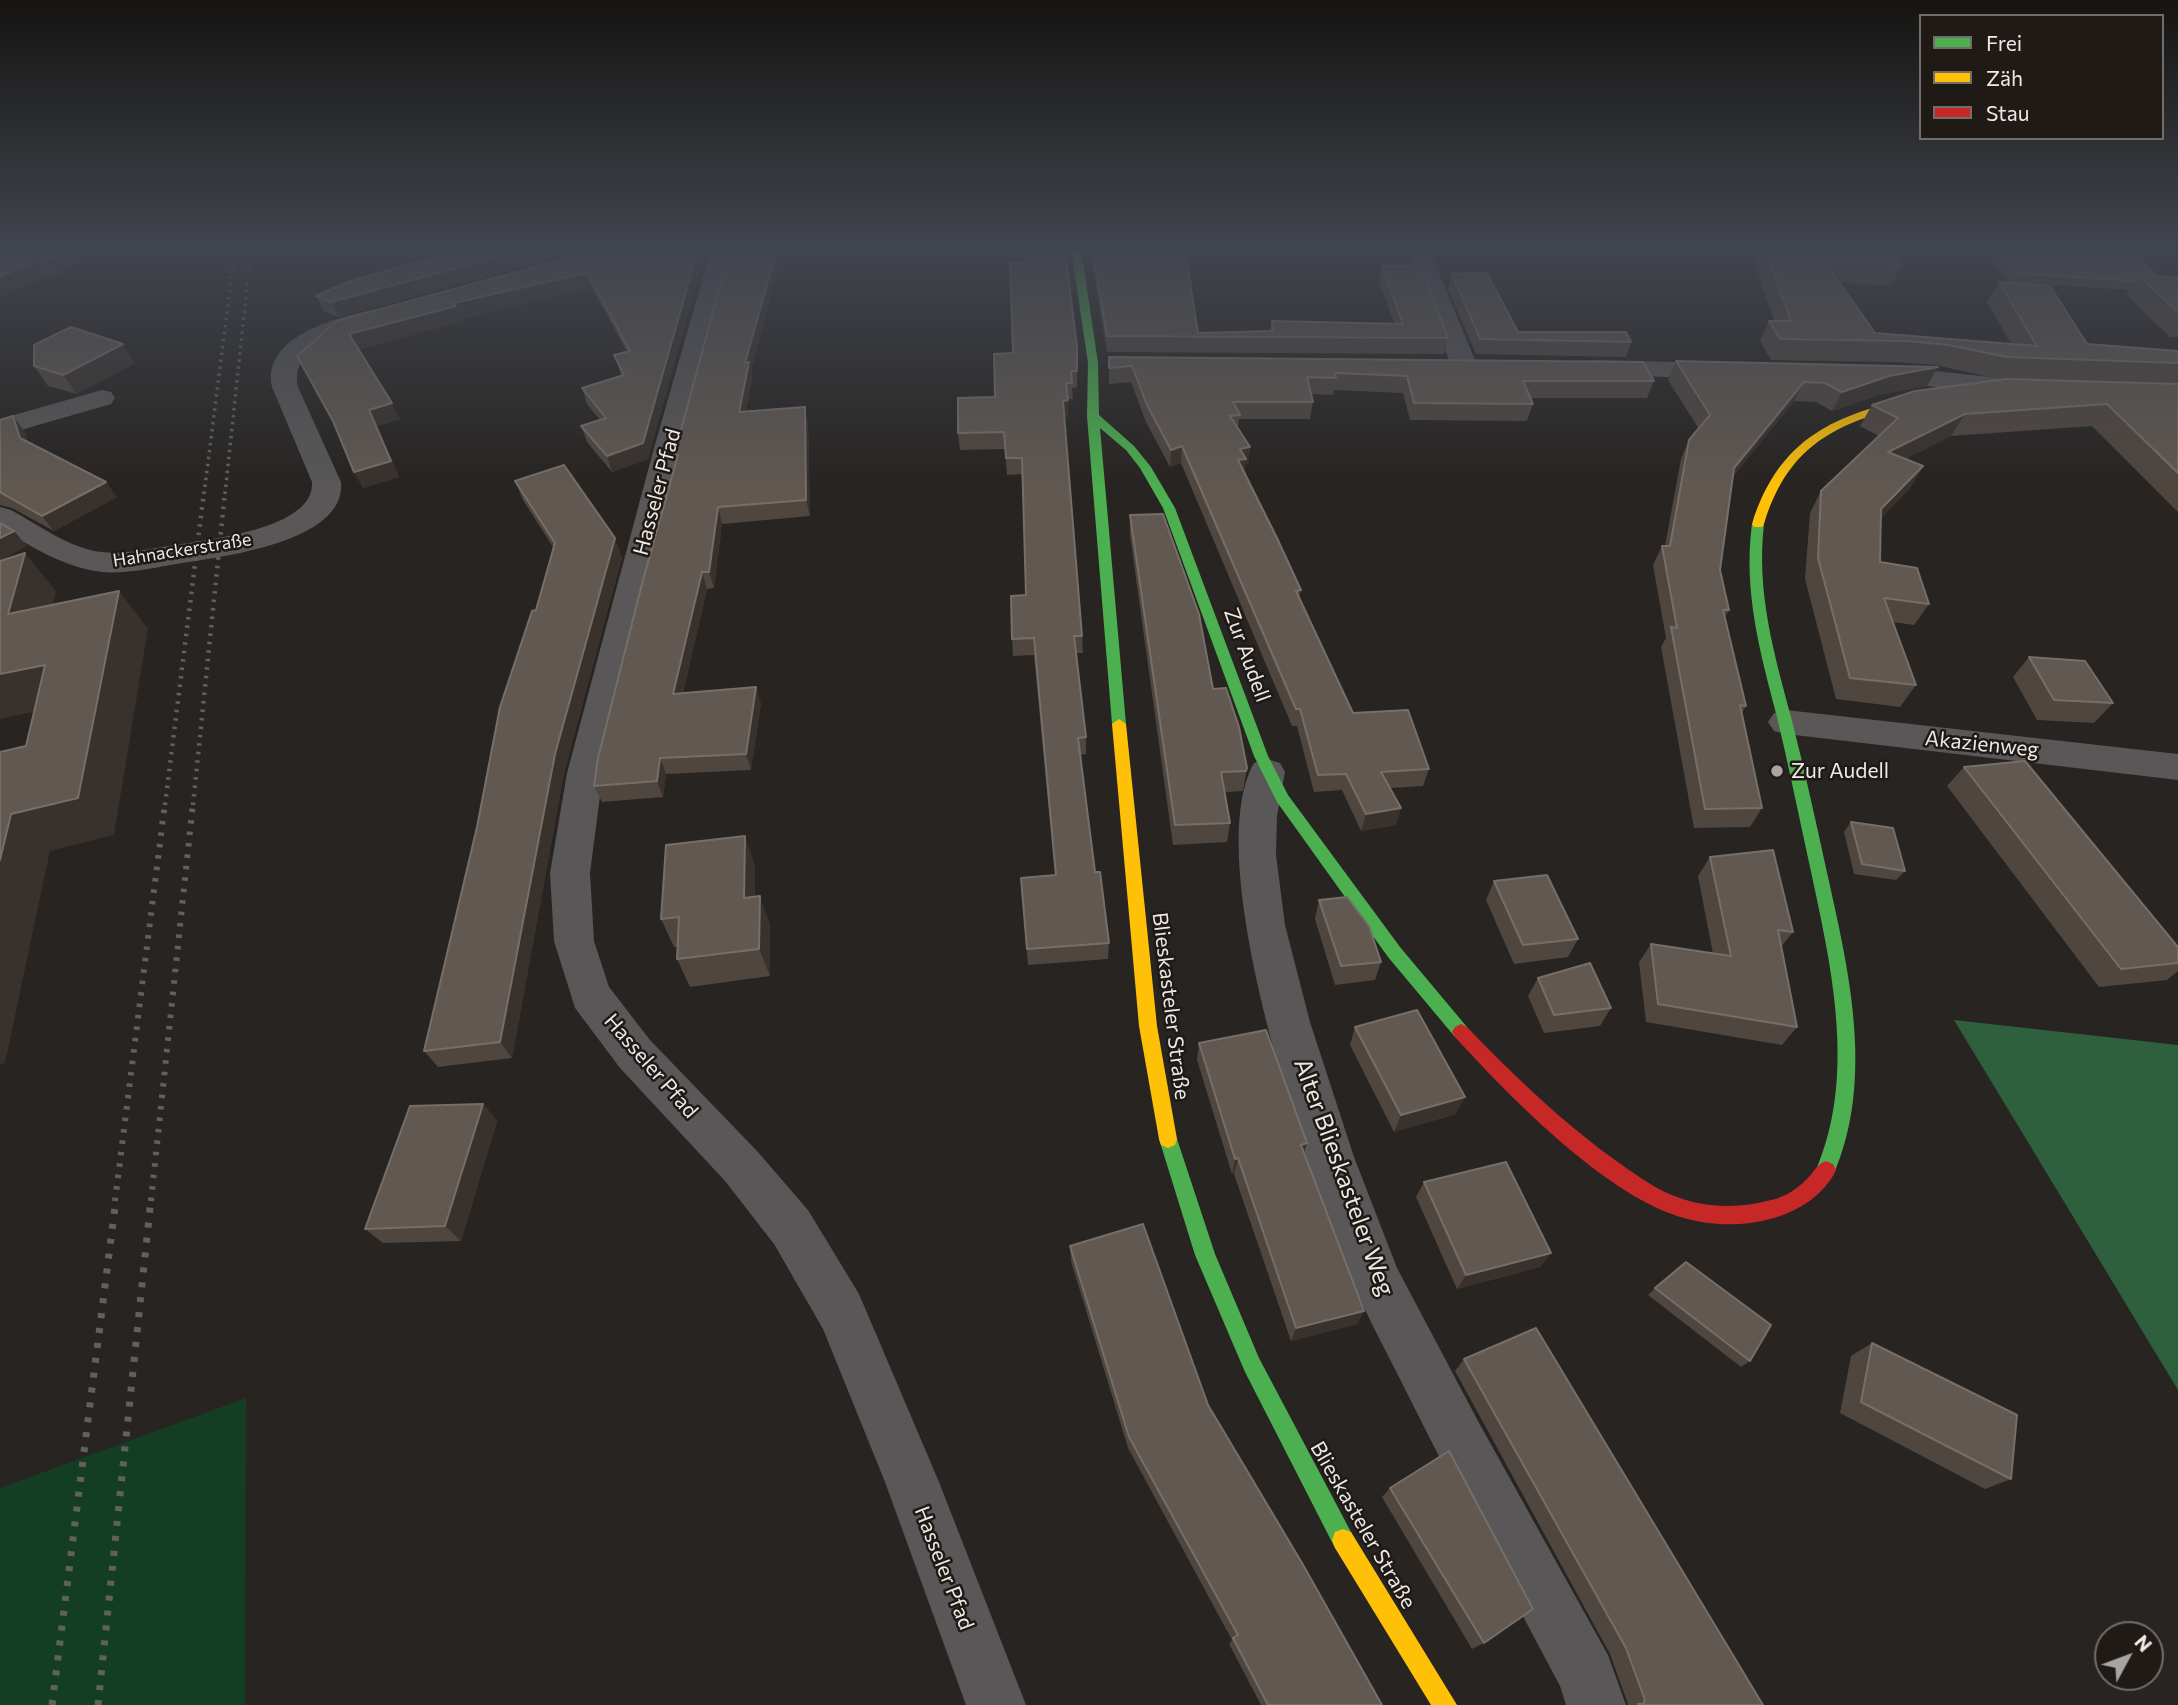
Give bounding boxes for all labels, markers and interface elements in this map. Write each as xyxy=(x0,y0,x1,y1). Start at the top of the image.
legend xyxy=(1919,14,2164,140)
text: Frei xyxy=(1986,30,2022,55)
text: Zäh xyxy=(1986,65,2023,90)
text: Stau xyxy=(1986,100,2029,125)
street label: Hasseler Pfad xyxy=(628,426,686,558)
street label: Hahnackerstraße xyxy=(111,528,253,572)
street label: Zur Audell xyxy=(1218,605,1276,705)
street label: Akazienweg xyxy=(1924,725,2040,763)
place label: Zur Audell xyxy=(1791,758,1889,784)
marker: Zur Audell xyxy=(1769,763,1785,779)
street label: Blieskasteler Straße xyxy=(1147,911,1195,1101)
street label: Hasseler Pfad xyxy=(599,1009,703,1123)
street label: Alter Blieskasteler Weg xyxy=(1288,1054,1400,1300)
street label: Blieskasteler Straße xyxy=(1305,1437,1421,1613)
street label: Hasseler Pfad xyxy=(909,1503,979,1633)
north arrow xyxy=(2094,1621,2164,1691)
text: N xyxy=(2130,1630,2157,1656)

